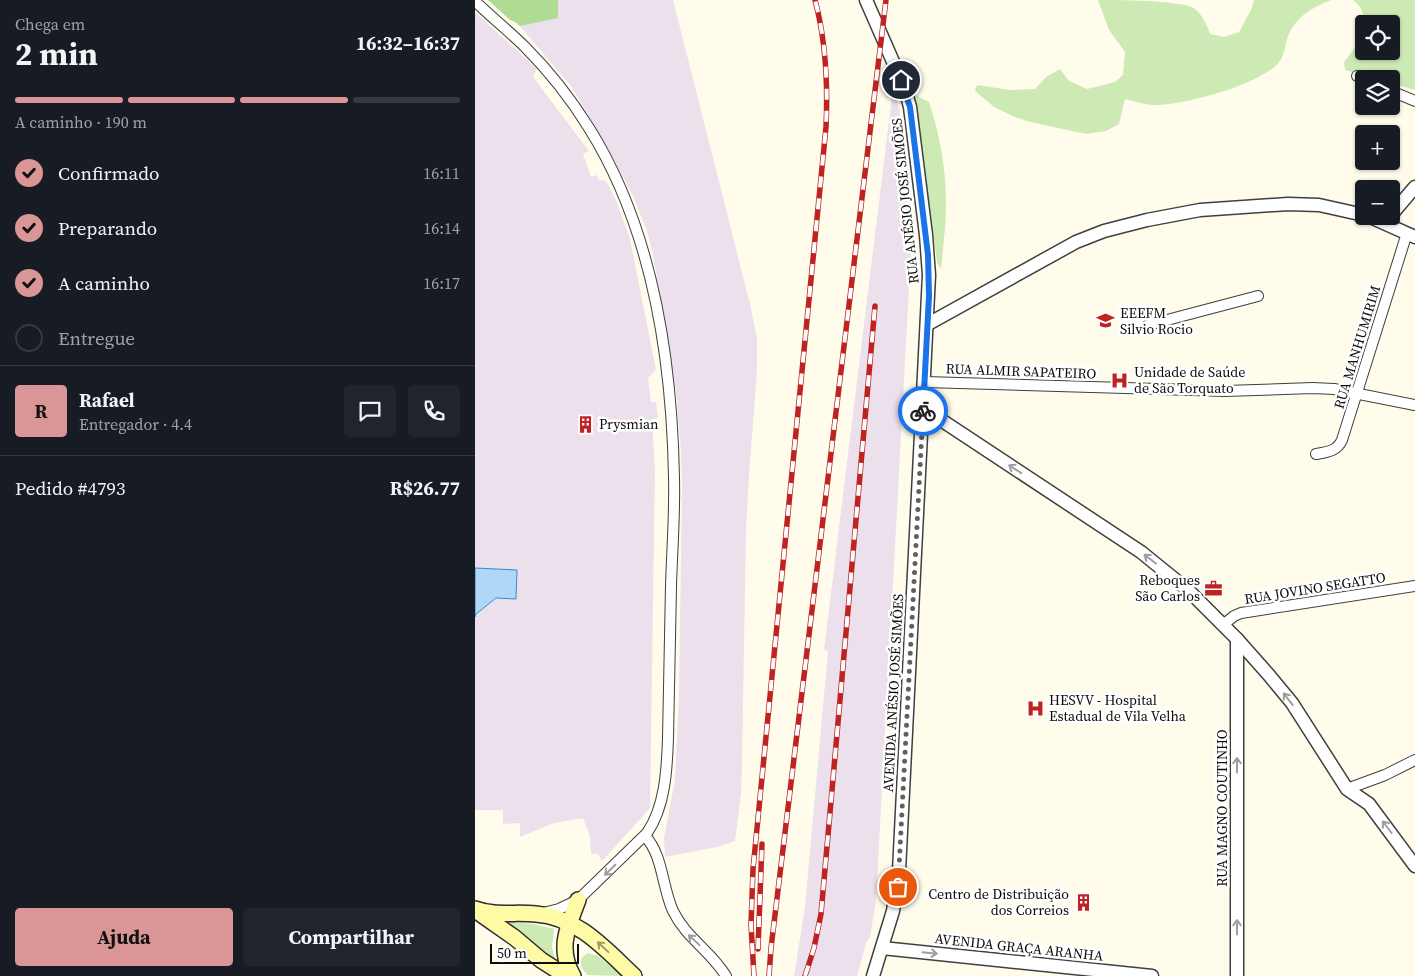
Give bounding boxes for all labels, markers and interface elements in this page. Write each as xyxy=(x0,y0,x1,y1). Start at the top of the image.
text: Chega em xyxy=(15,13,85,35)
map controls xyxy=(1355,15,1400,225)
button: locate xyxy=(1355,15,1400,60)
text: 16:32–16:37 xyxy=(356,30,460,56)
text: 2 min xyxy=(15,32,98,76)
pin xyxy=(880,59,922,101)
icon: home xyxy=(887,66,915,94)
button: layers xyxy=(1355,70,1400,115)
text: A caminho · 190 m xyxy=(15,111,147,133)
street label: RUA ANÉSIO JOSÉ SIMÕES xyxy=(886,117,924,285)
button: + xyxy=(1355,125,1400,170)
icon: check xyxy=(15,159,43,187)
text: Confirmado xyxy=(58,160,160,186)
text: 16:11 xyxy=(423,162,460,184)
button: − xyxy=(1355,180,1400,225)
icon: check xyxy=(15,214,43,242)
text: Preparando xyxy=(58,215,157,241)
text: 16:14 xyxy=(423,217,460,239)
icon: check xyxy=(15,269,43,297)
text: A caminho xyxy=(58,270,150,296)
text: 16:17 xyxy=(423,272,460,294)
street label: RUA MANHUMIRIM xyxy=(1329,283,1385,411)
place label: EEEFM Silvio Rocio xyxy=(1120,303,1193,339)
school or university icon: EEEFM Silvio Rocio xyxy=(1096,311,1116,331)
text: Entregue xyxy=(58,325,135,351)
street label: RUA ALMIR SAPATEIRO xyxy=(945,358,1097,384)
place label: Unidade de Saúde de São Torquato xyxy=(1134,362,1245,398)
hospital icon: Unidade de Saúde de São Torquato xyxy=(1110,370,1130,390)
button: chat xyxy=(344,385,396,437)
button: phone xyxy=(408,385,460,437)
courier xyxy=(898,386,948,436)
text: Rafael xyxy=(79,387,135,413)
icon: bike xyxy=(909,397,937,425)
text: R xyxy=(35,398,47,424)
text: Entregador · 4.4 xyxy=(79,413,192,435)
building icon: Prysmian xyxy=(575,414,595,434)
place label: Prysmian xyxy=(599,414,659,434)
one-way arrow xyxy=(1008,464,1022,474)
text: Pedido #4793 xyxy=(15,475,126,501)
text: R$26.77 xyxy=(390,475,460,501)
one-way arrow xyxy=(1143,554,1157,564)
street label: RUA JOVINO SEGATTO xyxy=(1243,567,1387,609)
place label: Reboques São Carlos xyxy=(1135,570,1200,606)
office icon: Reboques São Carlos xyxy=(1204,578,1224,598)
street label: AVENIDA ANÉSIO JOSÉ SIMÕES xyxy=(878,593,908,793)
place label: HESVV - Hospital Estadual de Vila Velha xyxy=(1049,690,1187,726)
one-way arrow xyxy=(1283,693,1294,706)
hospital icon: HESVV - Hospital Estadual de Vila Velha xyxy=(1025,698,1045,718)
street label: RUA MAGNO COUTINHO xyxy=(1212,729,1232,887)
one-way arrow xyxy=(1232,757,1242,774)
one-way arrow xyxy=(1381,821,1392,834)
one-way arrow xyxy=(604,864,617,876)
pin xyxy=(877,866,919,908)
icon: bag xyxy=(884,873,912,901)
place label: Centro de Distribuição dos Correios xyxy=(928,884,1069,920)
building icon: Centro de Distribuição dos Correios xyxy=(1073,892,1093,912)
button: Ajuda xyxy=(15,908,233,966)
button: Compartilhar xyxy=(243,908,460,966)
one-way arrow xyxy=(1232,920,1242,936)
street label: AVENIDA GRAÇA ARANHA xyxy=(934,928,1105,966)
one-way arrow xyxy=(687,934,700,946)
scale bar xyxy=(490,941,579,964)
one-way arrow xyxy=(597,941,609,953)
text: 50 m xyxy=(497,943,527,963)
one-way arrow xyxy=(922,948,938,958)

